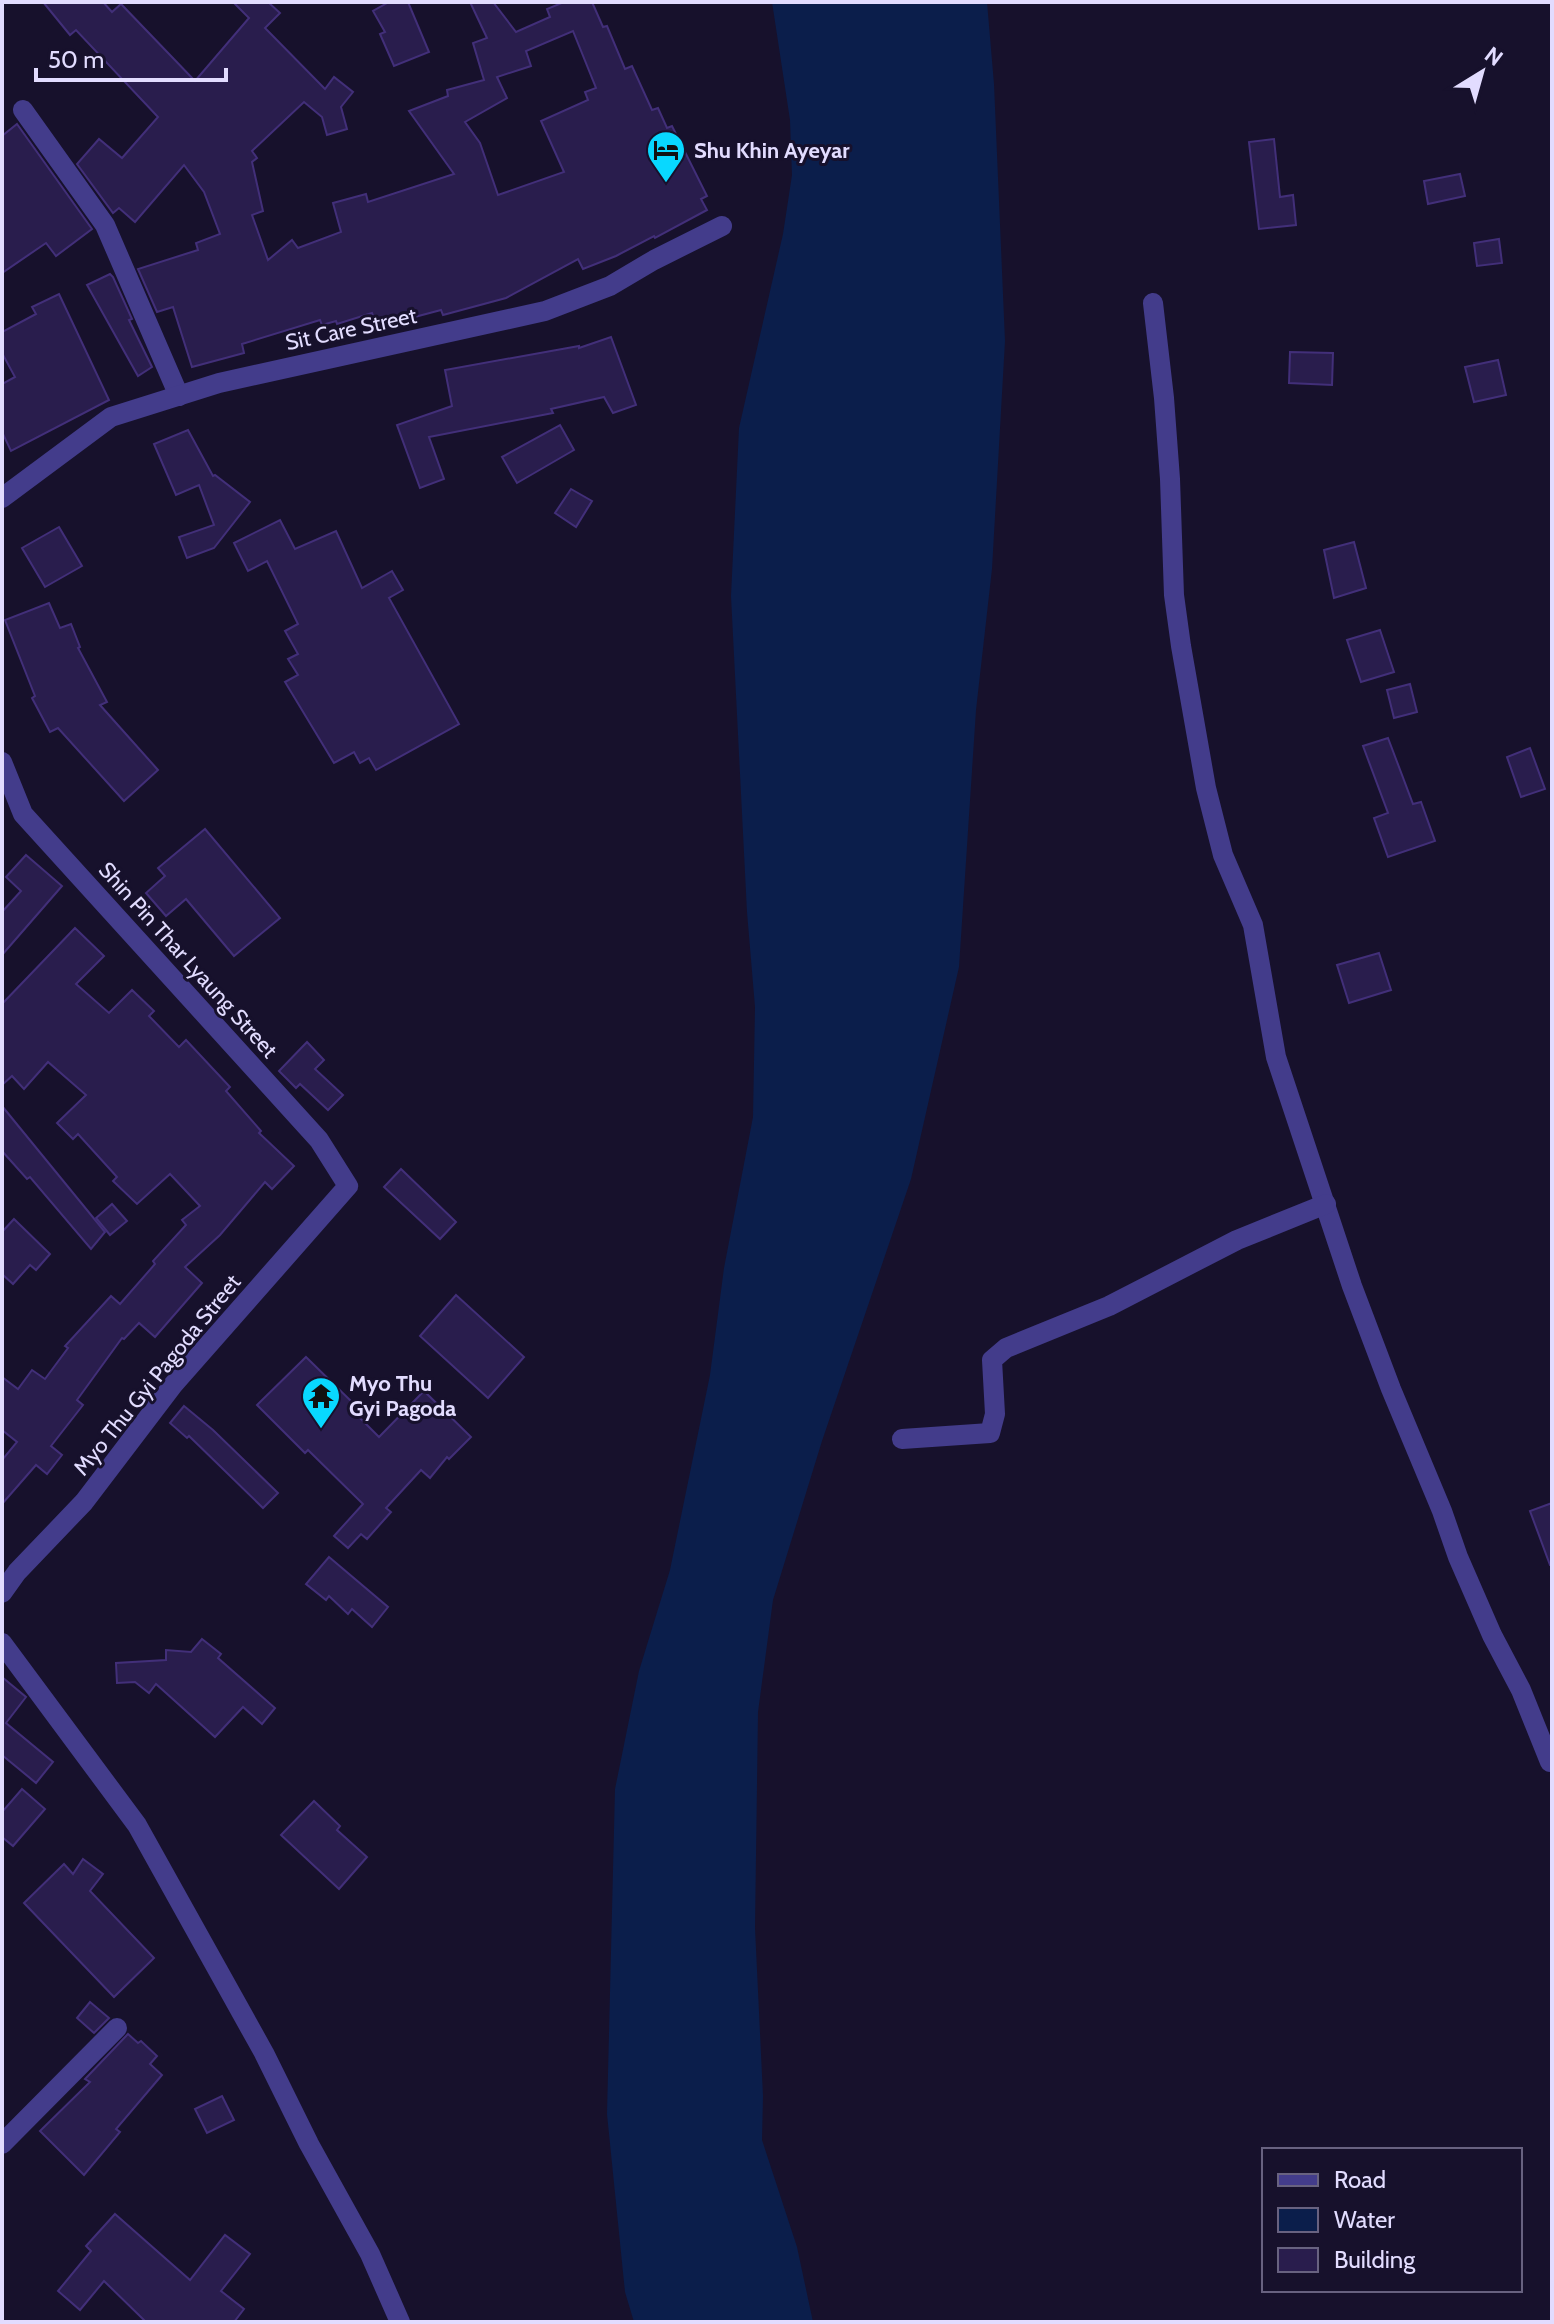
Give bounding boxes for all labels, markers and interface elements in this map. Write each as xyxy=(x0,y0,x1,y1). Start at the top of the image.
scale bar xyxy=(36,32,226,82)
north arrow xyxy=(1442,32,1522,112)
text: N xyxy=(1479,41,1508,72)
text: 50 m xyxy=(48,45,104,74)
hotel icon: Shu Khin Ayeyar xyxy=(645,129,687,184)
place label: Shu Khin Ayeyar xyxy=(694,137,850,164)
street label: Sit Care Street xyxy=(283,302,420,356)
street label: Shin Pin Thar Lyaung Street xyxy=(93,857,283,1064)
street label: Myo Thu Gyi Pagoda Street xyxy=(68,1269,247,1481)
place label: Myo Thu Gyi Pagoda xyxy=(349,1370,456,1422)
temple icon: Myo Thu Gyi Pagoda xyxy=(300,1375,342,1430)
legend xyxy=(1262,2148,1522,2292)
text: Road xyxy=(1334,2165,1386,2194)
text: Water xyxy=(1334,2205,1395,2234)
text: Building xyxy=(1334,2245,1416,2274)

